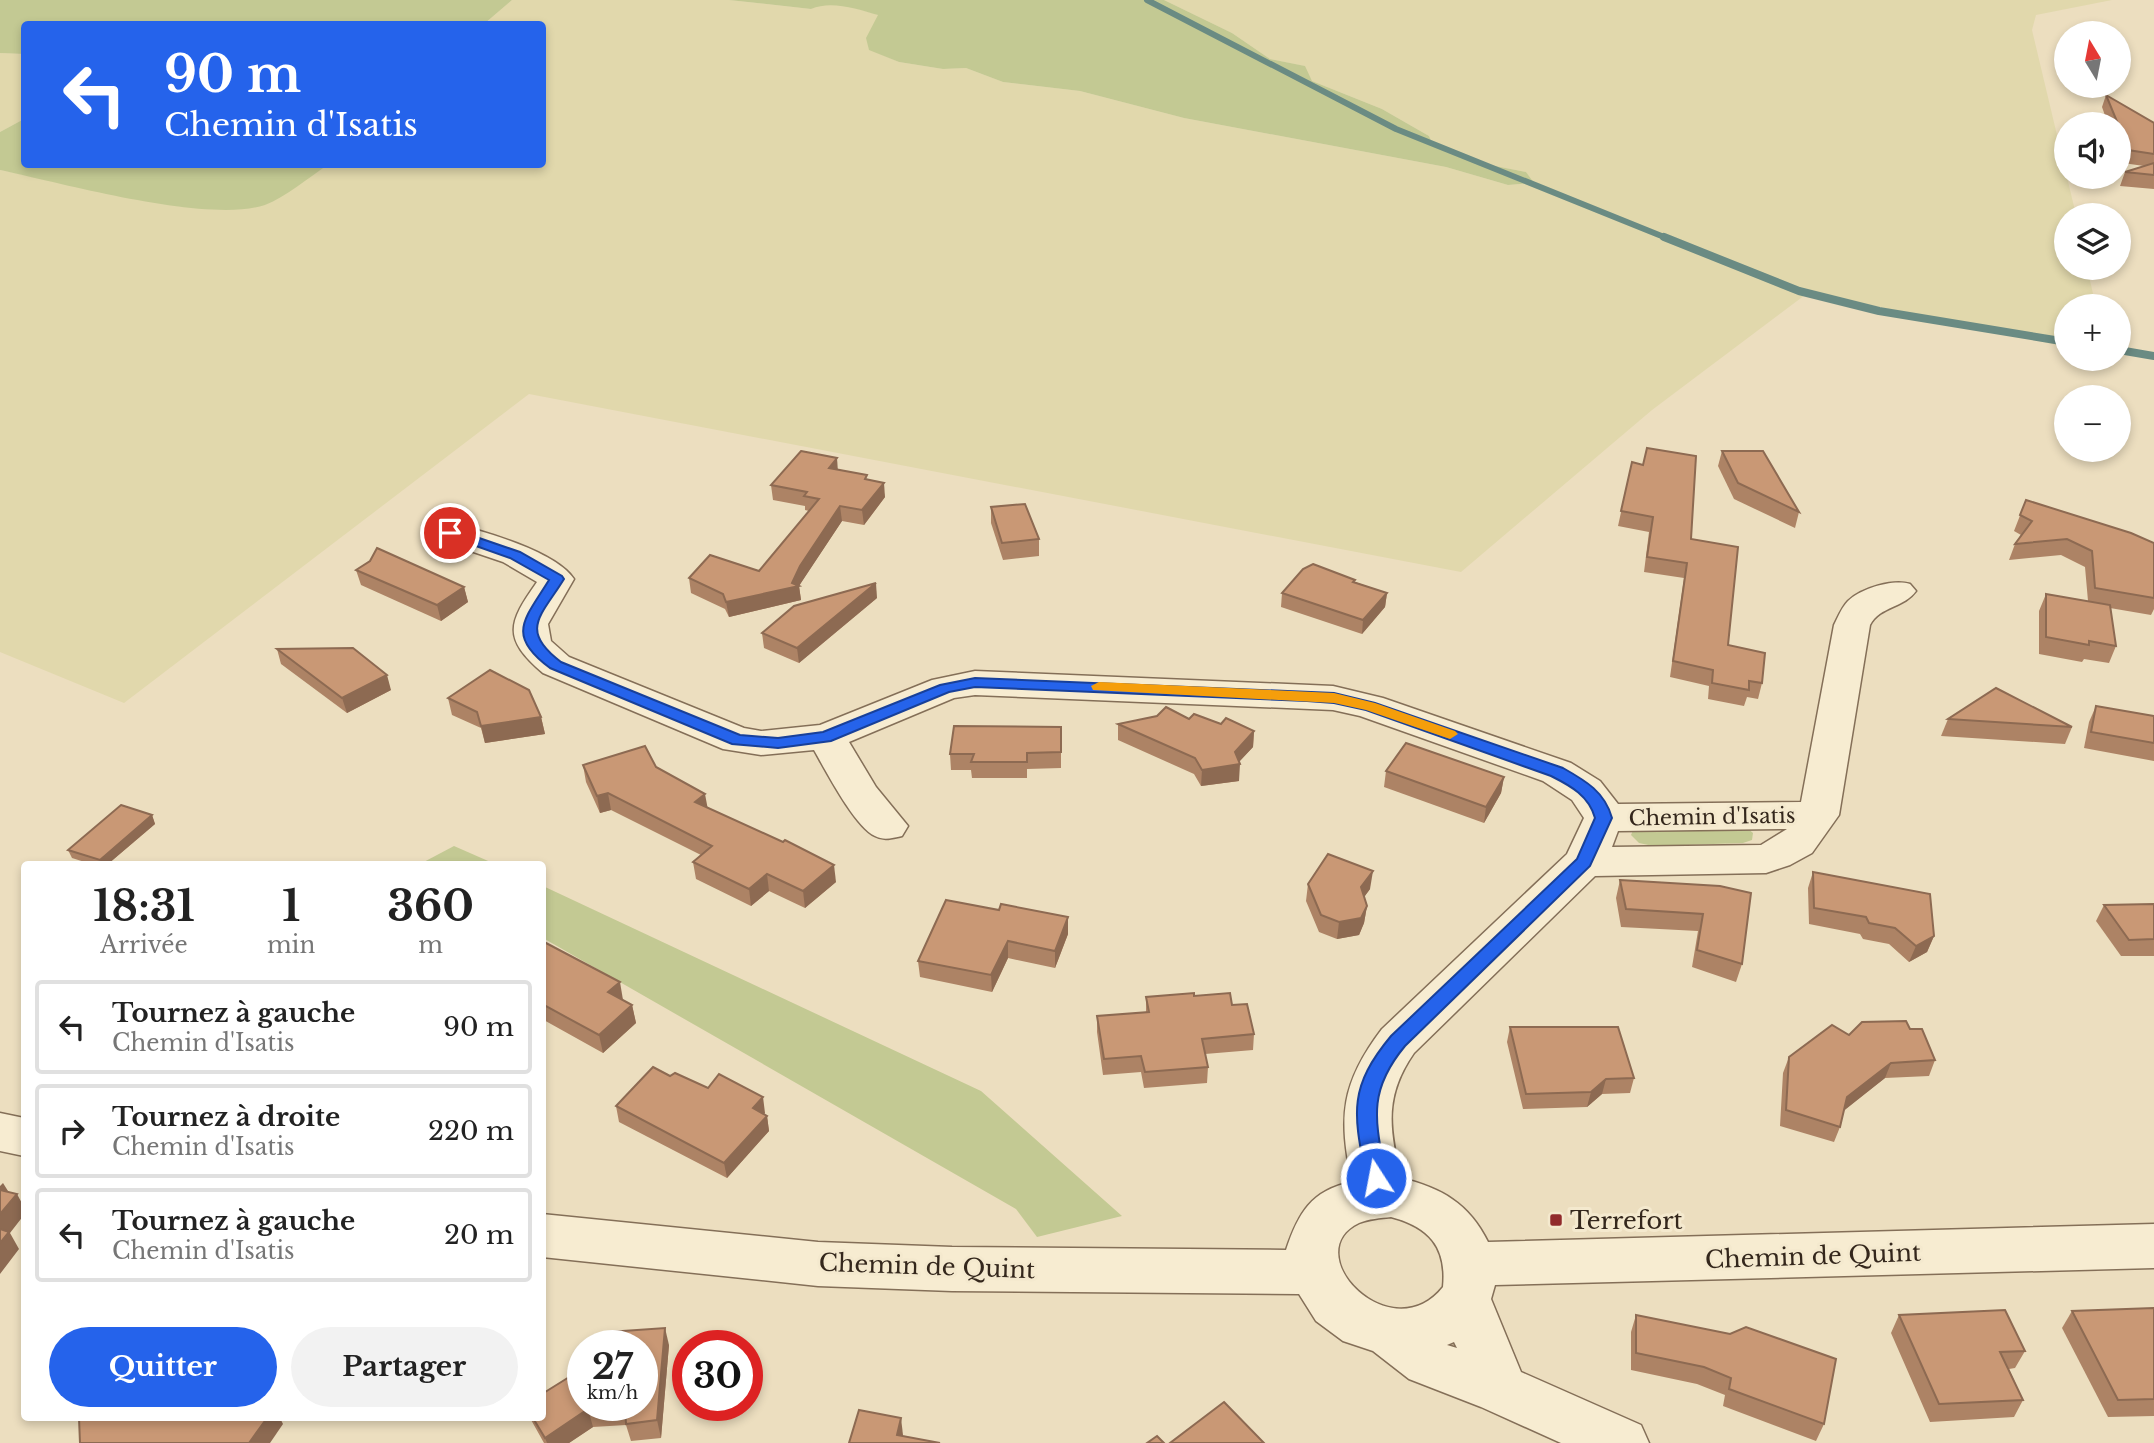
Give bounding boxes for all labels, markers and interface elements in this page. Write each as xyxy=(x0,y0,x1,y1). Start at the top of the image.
north arrow xyxy=(2054,21,2132,98)
map controls xyxy=(2054,21,2131,462)
text: 90 m xyxy=(164,44,301,105)
icon: left xyxy=(49,49,140,140)
text: Chemin d'Isatis xyxy=(164,105,418,145)
button: sound xyxy=(2054,112,2131,189)
button: layers xyxy=(2054,203,2131,280)
button: + xyxy=(2054,294,2131,371)
button: − xyxy=(2054,385,2131,462)
pin xyxy=(420,503,480,563)
icon: arrive xyxy=(431,514,469,552)
street label: Chemin d'Isatis xyxy=(1628,803,1796,831)
text: 18:31 xyxy=(93,880,195,932)
text: 1 xyxy=(282,880,300,932)
text: 360 xyxy=(387,880,474,932)
text: Arrivée xyxy=(100,931,188,959)
text: min xyxy=(267,931,315,959)
text: m xyxy=(418,931,443,959)
text: Tournez à gauche xyxy=(112,997,355,1029)
icon: left xyxy=(53,1008,91,1046)
text: 90 m xyxy=(443,1011,514,1043)
text: Chemin d'Isatis xyxy=(112,1029,294,1057)
text: Tournez à droite xyxy=(112,1101,340,1133)
icon: right xyxy=(53,1112,91,1150)
text: 220 m xyxy=(428,1115,514,1147)
text: Chemin d'Isatis xyxy=(112,1133,294,1161)
position arrow xyxy=(1339,1141,1413,1215)
text: Tournez à gauche xyxy=(112,1205,355,1237)
place label: Terrefort xyxy=(1570,1206,1683,1235)
marker: Terrefort xyxy=(1548,1212,1564,1228)
icon: left xyxy=(53,1216,91,1254)
text: 20 m xyxy=(444,1219,514,1251)
text: Chemin d'Isatis xyxy=(112,1237,294,1265)
street label: Chemin de Quint xyxy=(1704,1238,1922,1274)
street label: Chemin de Quint xyxy=(818,1248,1036,1284)
button: Quitter xyxy=(49,1327,277,1407)
button: Partager xyxy=(291,1327,518,1407)
speed limit sign: 30 xyxy=(672,1330,763,1421)
text: 27 xyxy=(592,1345,633,1388)
text: km/h xyxy=(587,1382,638,1404)

